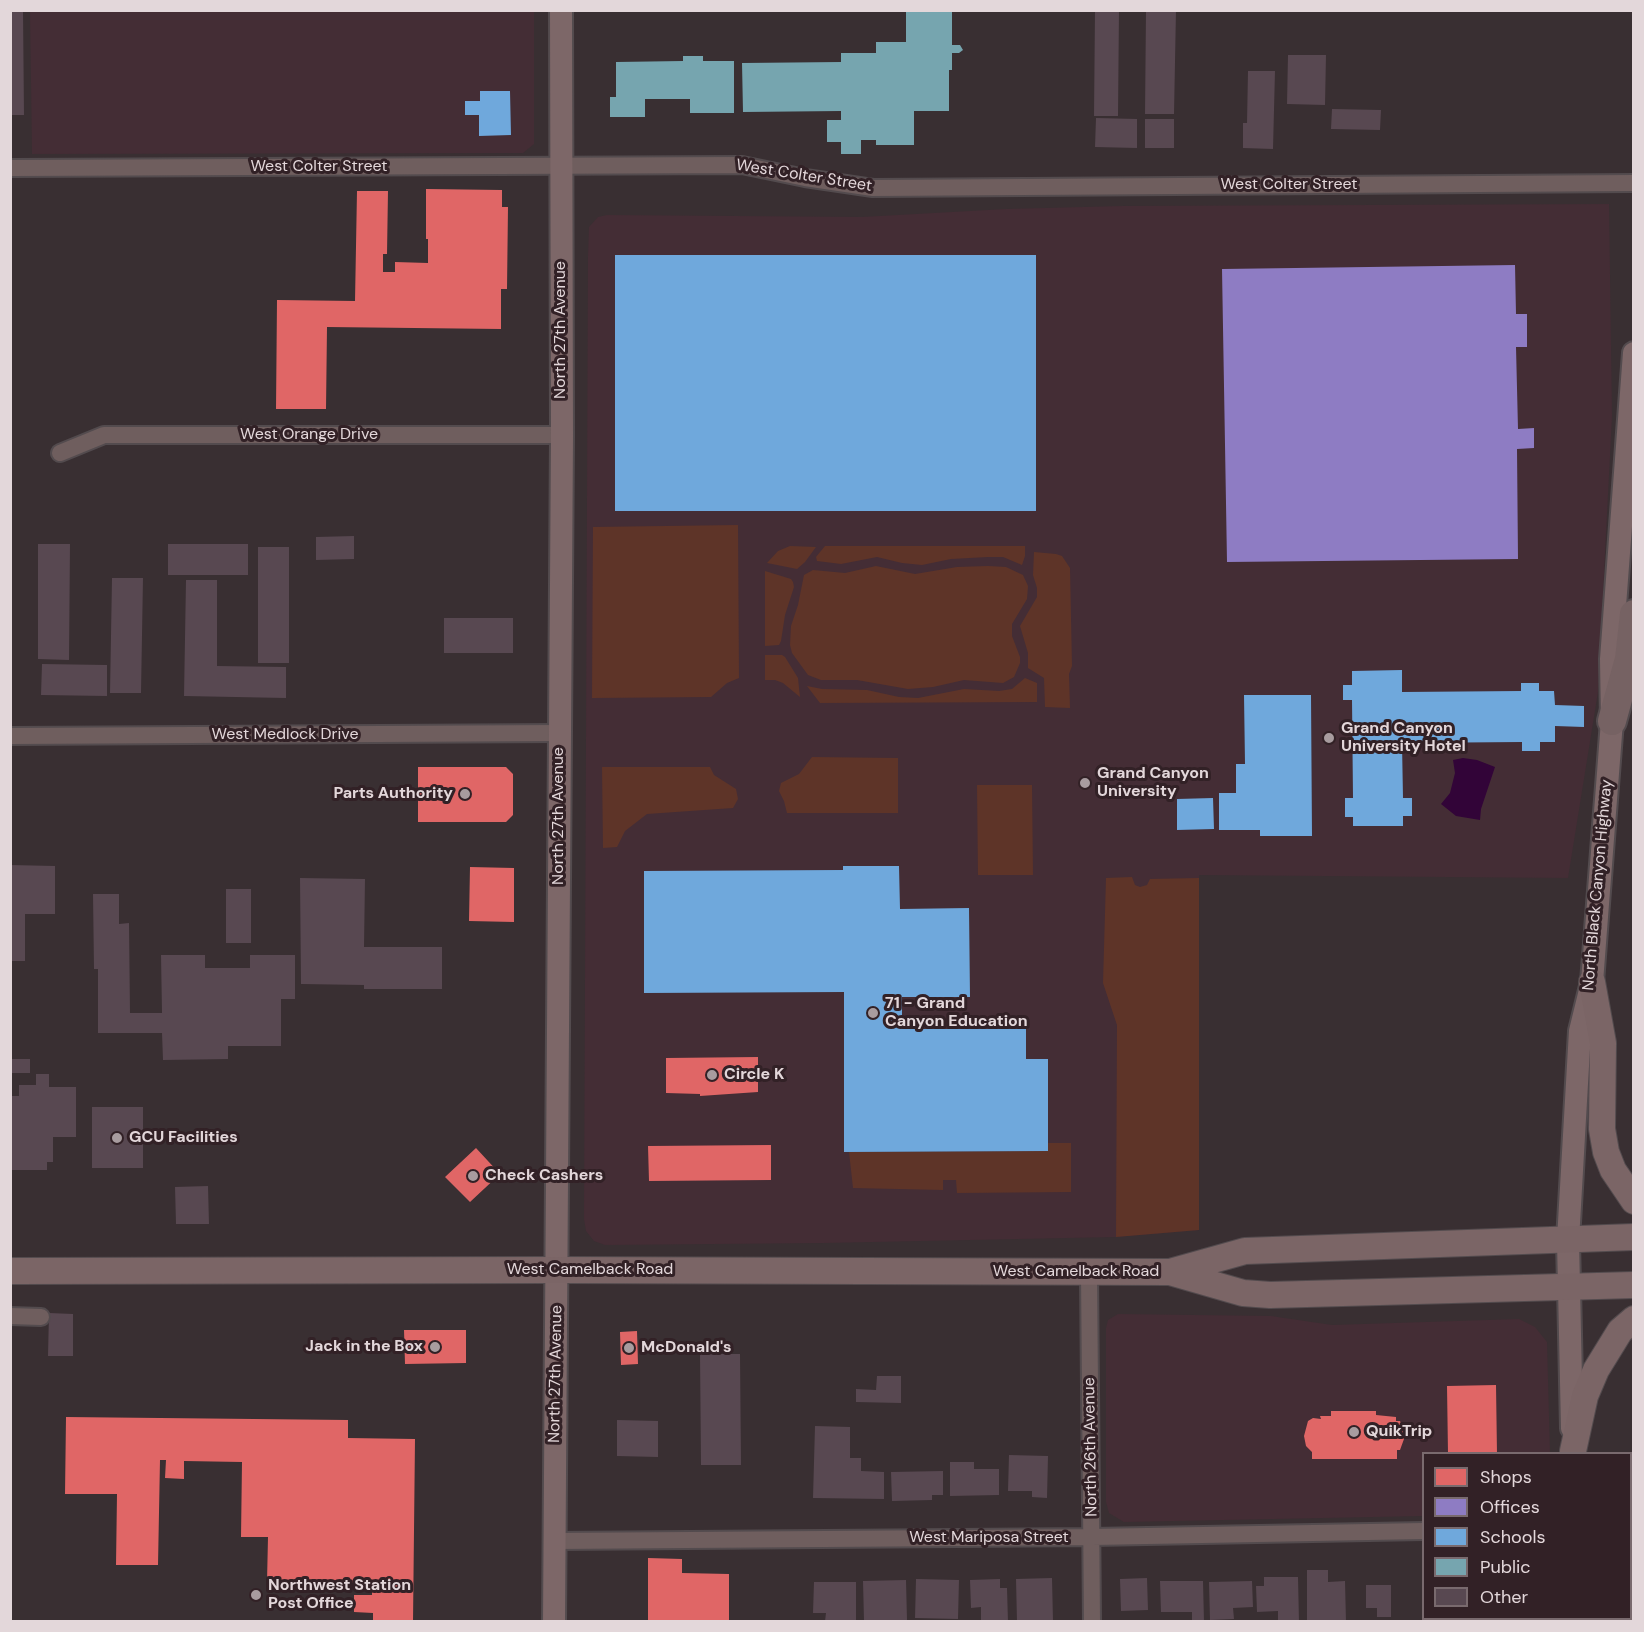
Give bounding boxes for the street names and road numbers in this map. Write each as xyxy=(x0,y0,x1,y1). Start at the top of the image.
street label: West Colter Street xyxy=(735,156,873,196)
street label: West Colter Street xyxy=(250,157,388,177)
street label: West Colter Street xyxy=(1220,175,1358,195)
street label: North 27th Avenue xyxy=(551,261,571,399)
street label: West Orange Drive xyxy=(240,425,378,445)
street label: West Medlock Drive xyxy=(212,725,358,745)
street label: North 27th Avenue xyxy=(549,747,569,885)
street label: North Black Canyon Highway xyxy=(1579,779,1617,991)
street label: West Camelback Road xyxy=(507,1260,673,1280)
street label: West Camelback Road xyxy=(993,1262,1159,1282)
street label: North 27th Avenue xyxy=(545,1305,567,1443)
street label: North 26th Avenue xyxy=(1080,1377,1102,1517)
street label: West Mariposa Street xyxy=(909,1528,1069,1548)

